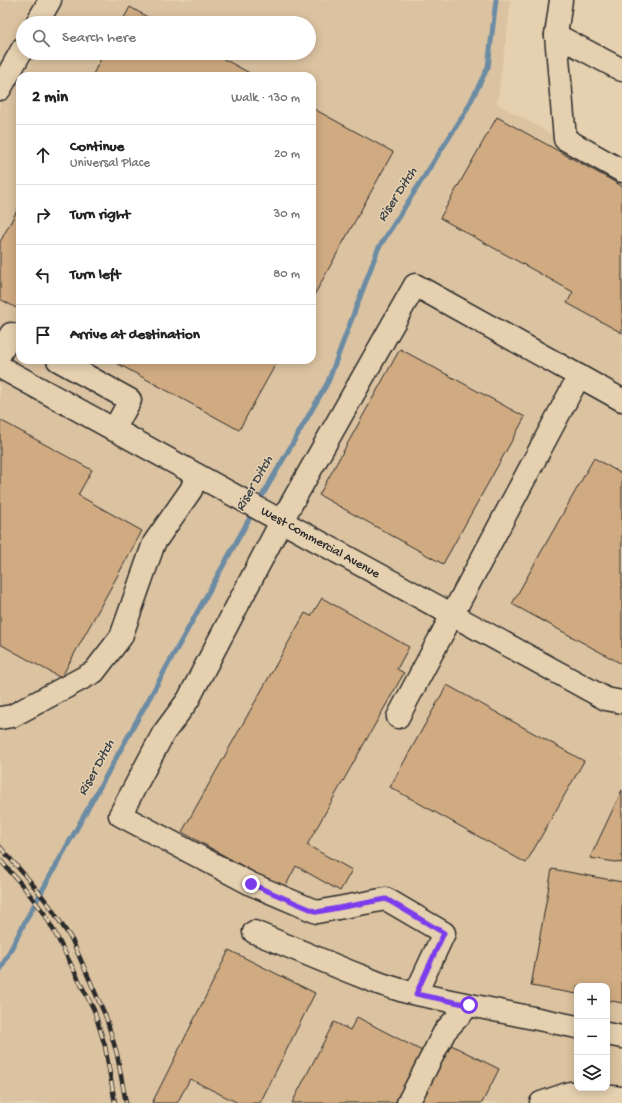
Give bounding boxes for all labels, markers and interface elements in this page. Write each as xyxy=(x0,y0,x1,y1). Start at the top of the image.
search box xyxy=(16,16,316,60)
icon: search xyxy=(30,27,52,49)
text: Search here xyxy=(62,29,136,47)
text: 2 min xyxy=(32,88,68,108)
text: Walk · 130 m xyxy=(231,91,300,106)
text: Continue xyxy=(70,138,124,156)
icon: ahead xyxy=(32,144,54,166)
text: 20 m xyxy=(274,147,300,162)
text: Universal Place xyxy=(70,156,150,171)
water label: Riser Ditch xyxy=(374,164,422,225)
icon: right xyxy=(32,204,54,226)
text: Turn right xyxy=(70,206,130,224)
text: 30 m xyxy=(274,207,300,222)
icon: left xyxy=(32,264,54,286)
text: Turn left xyxy=(70,266,121,284)
text: 80 m xyxy=(273,267,300,282)
icon: arrive xyxy=(32,324,54,346)
text: Arrive at destination xyxy=(70,326,200,344)
water label: Riser Ditch xyxy=(232,453,278,515)
street label: West Commercial Avenue xyxy=(258,504,382,582)
water label: Riser Ditch xyxy=(75,737,119,799)
route end xyxy=(242,875,260,893)
map controls xyxy=(574,983,610,1091)
button: + xyxy=(574,983,610,1019)
route start xyxy=(460,996,478,1014)
button: − xyxy=(574,1019,610,1055)
button: layers xyxy=(574,1055,610,1091)

